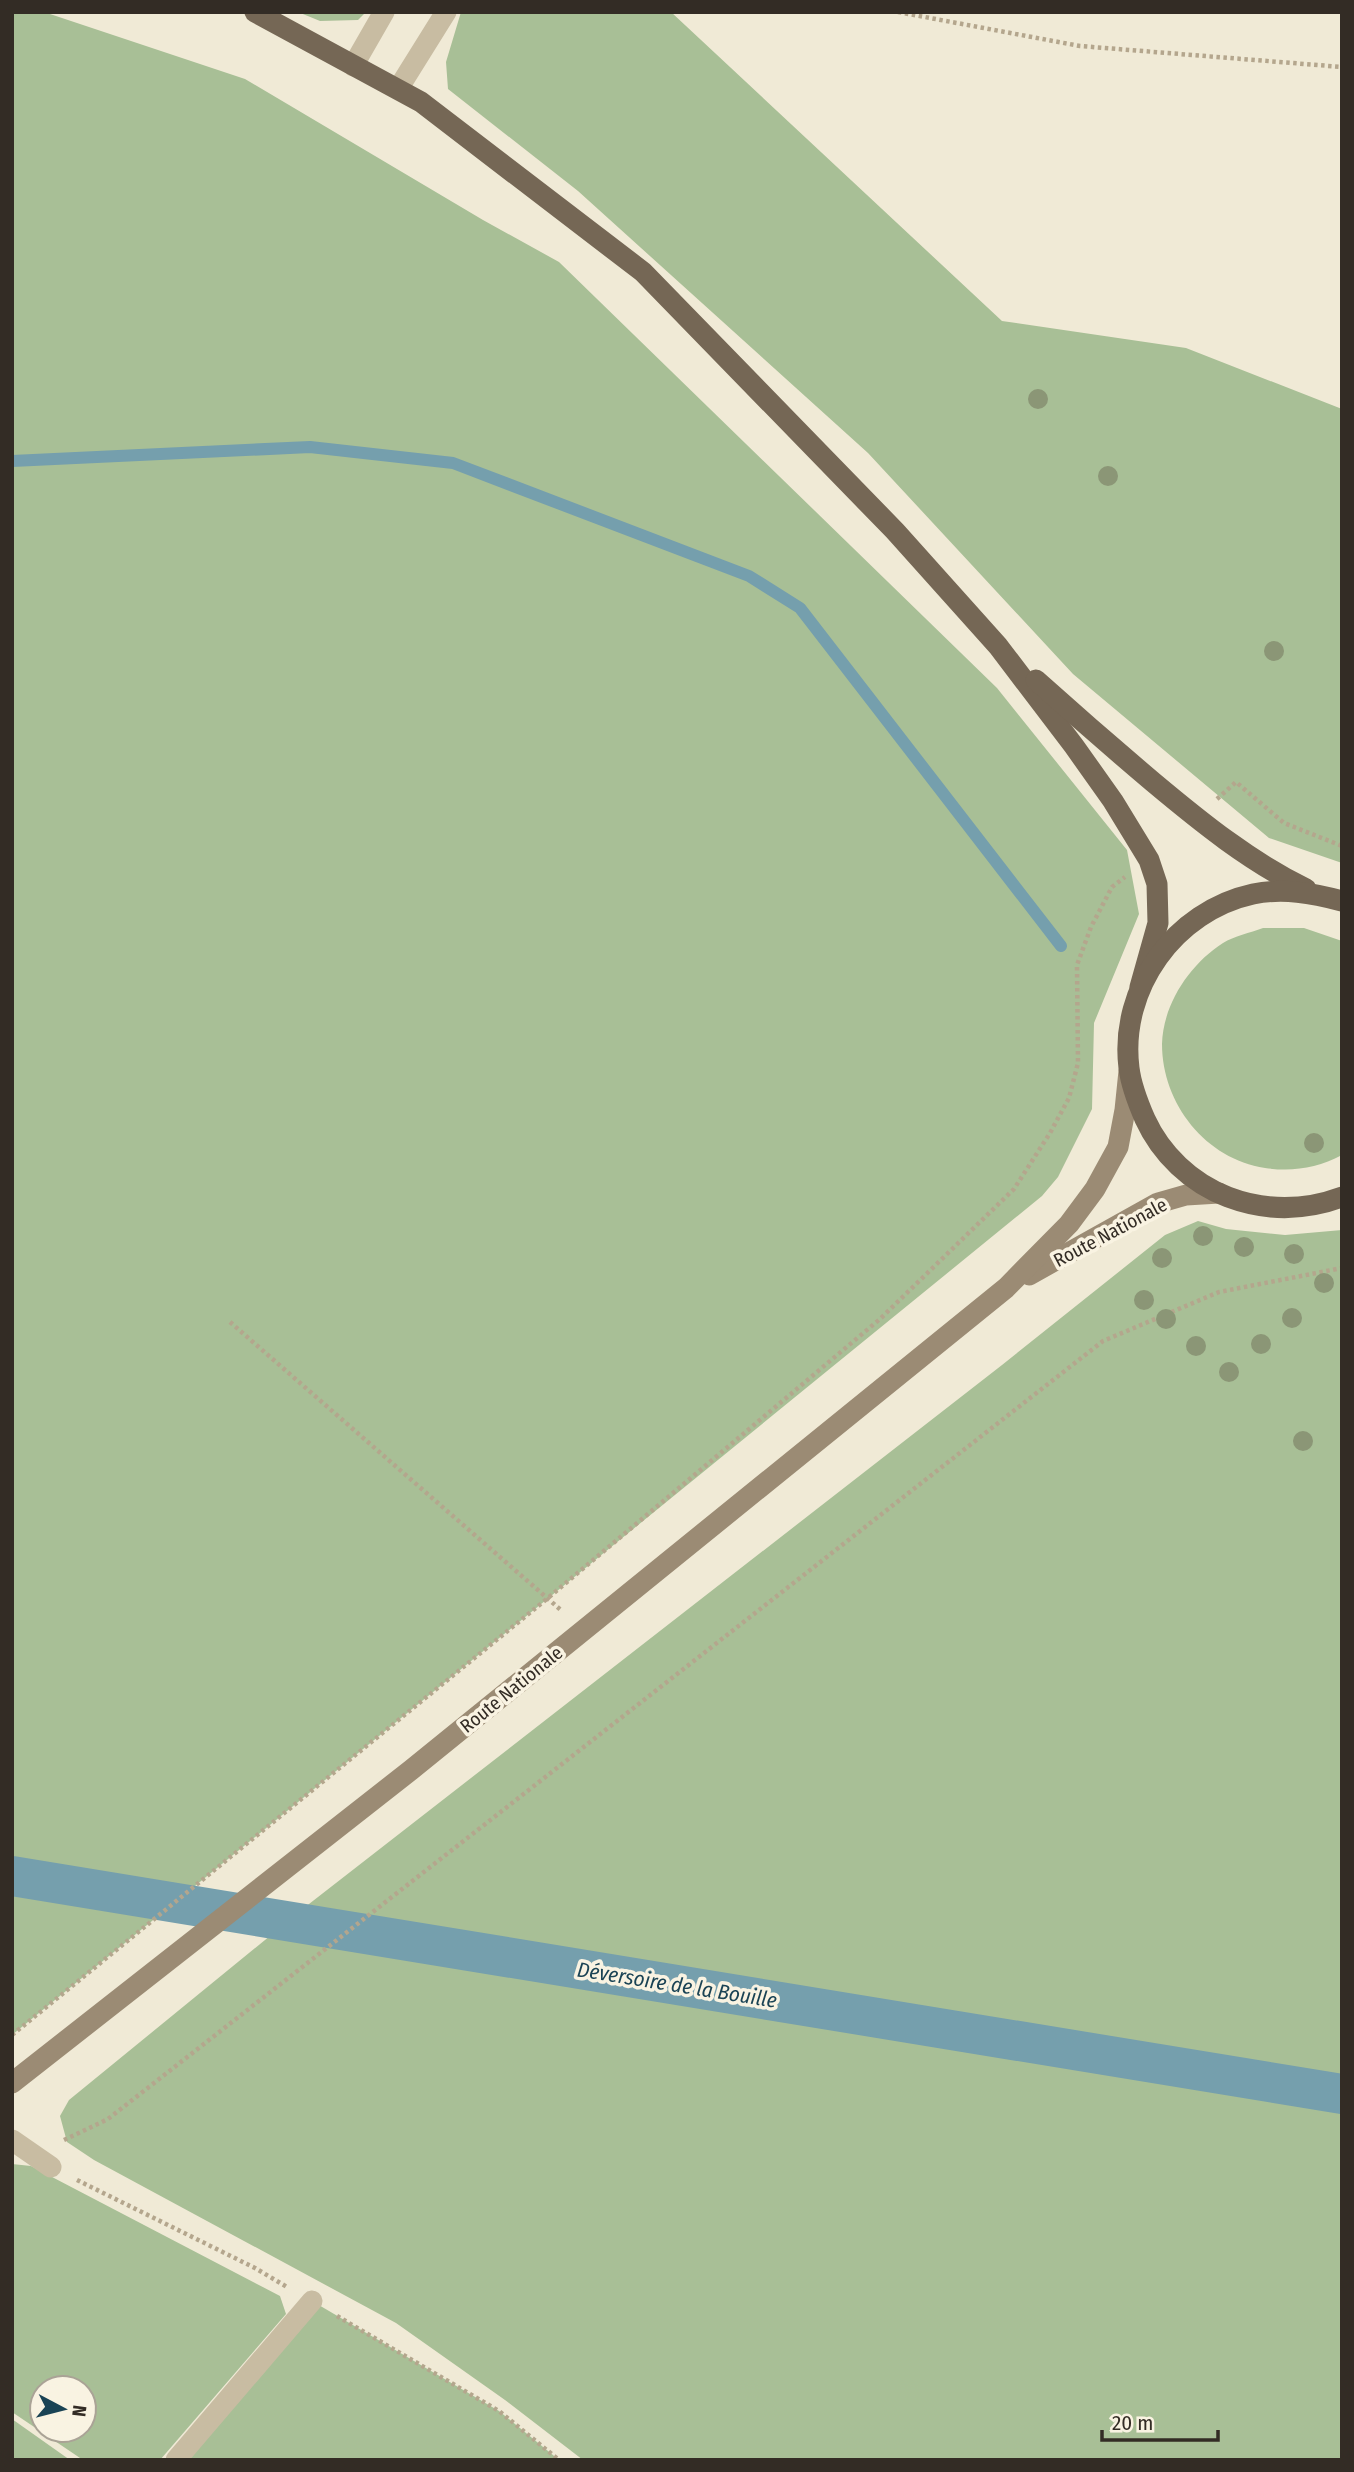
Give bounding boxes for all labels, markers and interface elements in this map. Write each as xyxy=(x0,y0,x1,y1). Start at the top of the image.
street label: Route Nationale xyxy=(1050,1193,1171,1272)
street label: Route Nationale xyxy=(455,1641,567,1738)
water label: Déversoire de la Bouille xyxy=(575,1956,779,2014)
north arrow xyxy=(28,2374,98,2444)
scale bar xyxy=(1102,2398,1218,2442)
text: N xyxy=(67,2404,91,2418)
text: 20 m xyxy=(1112,2410,1153,2436)

